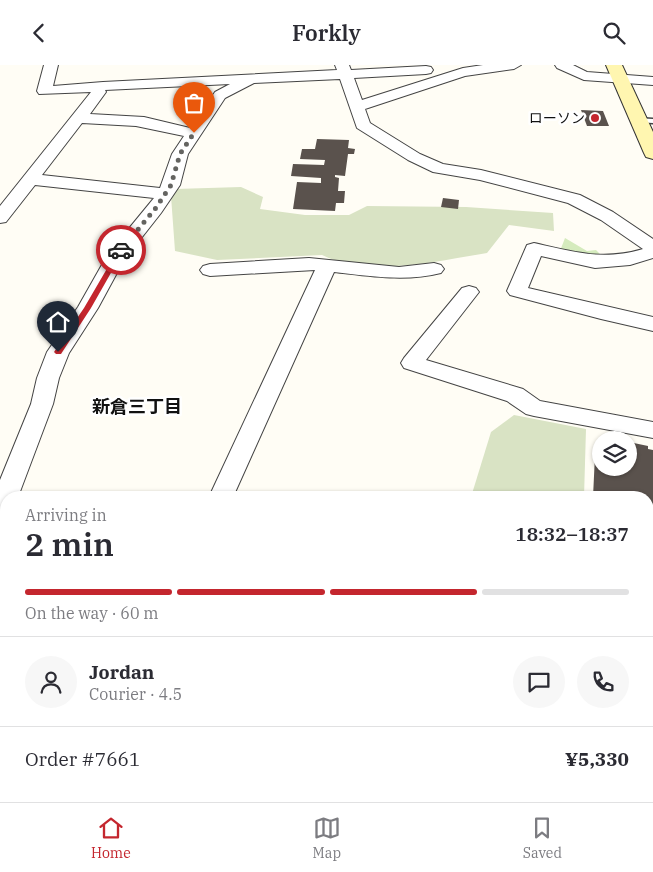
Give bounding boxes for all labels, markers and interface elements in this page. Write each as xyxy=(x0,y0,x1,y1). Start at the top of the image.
text: Forkly xyxy=(292,18,361,47)
icon: back xyxy=(25,19,53,47)
icon: search xyxy=(600,19,628,47)
pin xyxy=(173,82,215,133)
icon: bag xyxy=(180,89,208,117)
place label: ローソン xyxy=(529,109,585,127)
marker: ローソン xyxy=(589,112,601,124)
courier xyxy=(96,225,146,275)
icon: car xyxy=(107,236,135,264)
pin xyxy=(37,301,79,352)
icon: home xyxy=(44,308,72,336)
district label: 新倉三丁目 xyxy=(92,395,182,418)
map controls xyxy=(592,431,637,476)
button: layers xyxy=(592,431,637,476)
text: Arriving in xyxy=(25,505,107,525)
text: 18:32–18:37 xyxy=(515,522,629,546)
text: 2 min xyxy=(25,523,114,565)
text: On the way · 60 m xyxy=(25,603,159,623)
button: person xyxy=(25,656,77,708)
button: chat xyxy=(513,656,565,708)
button: phone xyxy=(577,656,629,708)
text: Jordan xyxy=(89,660,154,684)
text: Courier · 4.5 xyxy=(89,684,182,704)
text: Order #7661 xyxy=(25,747,140,771)
text: ¥5,330 xyxy=(565,747,629,771)
tab: Home xyxy=(91,814,131,862)
tab: Map xyxy=(313,814,341,862)
tab: Saved xyxy=(523,814,562,862)

